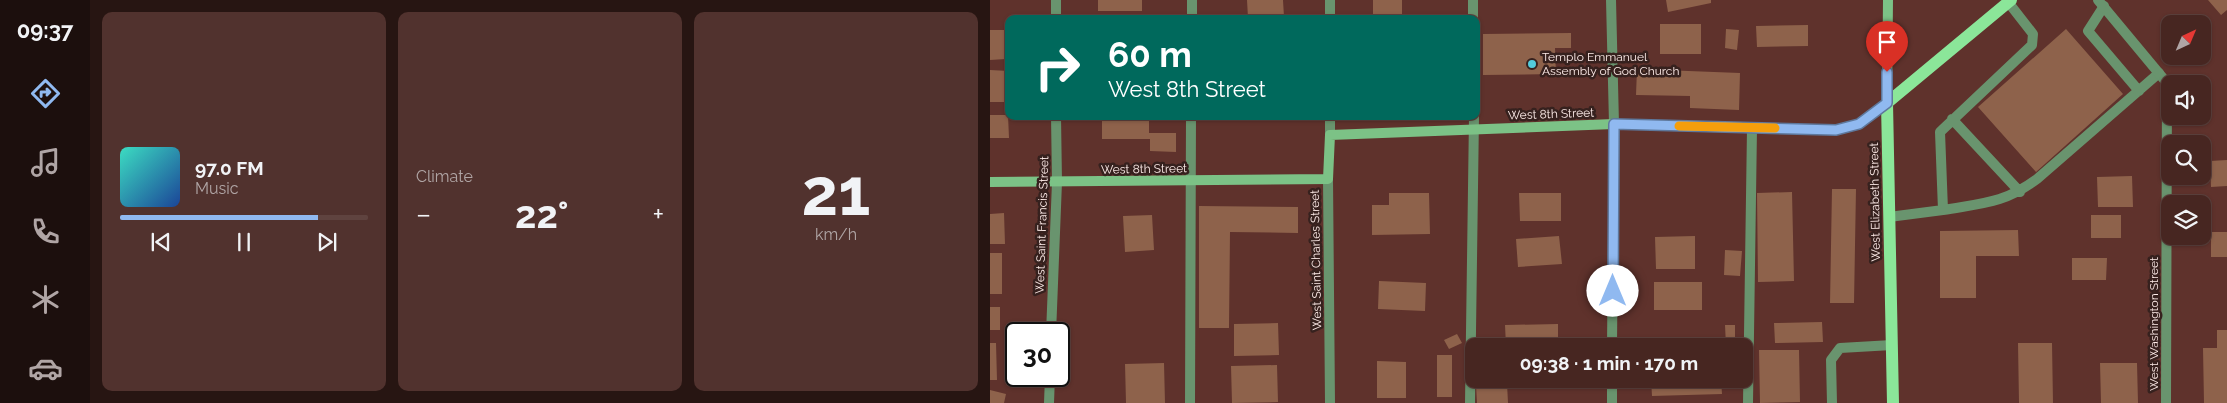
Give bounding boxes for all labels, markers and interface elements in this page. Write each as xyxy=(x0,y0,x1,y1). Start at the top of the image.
north arrow xyxy=(2161,15,2211,65)
map controls xyxy=(2161,15,2211,245)
text: 09:37 xyxy=(17,17,73,43)
pin xyxy=(1866,21,1908,72)
icon: arrive xyxy=(1873,28,1901,56)
text: 60 m xyxy=(1108,34,1192,75)
icon: right xyxy=(1025,35,1090,100)
place label: Templo Emmanuel Assembly of God Church xyxy=(1542,50,1679,78)
marker: Templo Emmanuel Assembly of God Church xyxy=(1526,58,1538,70)
button: sound xyxy=(2161,75,2211,125)
icon: directions xyxy=(28,76,63,111)
text: West 8th Street xyxy=(1108,76,1266,102)
street label: West 8th Street xyxy=(1508,106,1594,122)
button: search xyxy=(2161,135,2211,185)
street label: West Elizabeth Street xyxy=(1867,142,1883,262)
icon: music xyxy=(28,145,63,180)
text: 21 xyxy=(802,154,870,230)
street label: West Saint Francis Street xyxy=(1033,156,1051,294)
text: 97.0 FM xyxy=(195,157,264,179)
street label: West 8th Street xyxy=(1101,161,1187,177)
text: Climate xyxy=(416,167,473,186)
text: Music xyxy=(195,179,239,198)
street label: West Saint Charles Street xyxy=(1308,190,1324,330)
text: 22° xyxy=(515,192,568,237)
button: layers xyxy=(2161,195,2211,245)
text: − xyxy=(416,198,431,231)
text: + xyxy=(652,198,664,231)
icon: phone xyxy=(28,214,63,249)
text: km/h xyxy=(815,225,857,244)
icon: previous xyxy=(147,228,175,256)
icon: pause xyxy=(230,228,258,256)
icon: next xyxy=(313,228,341,256)
street label: West Washington Street xyxy=(2147,257,2161,391)
position arrow xyxy=(1586,264,1638,316)
icon: climate xyxy=(28,282,63,317)
speed limit sign: 30 xyxy=(1005,322,1070,387)
icon: car xyxy=(28,351,63,386)
text: 09:38 · 1 min · 170 m xyxy=(1520,352,1698,374)

